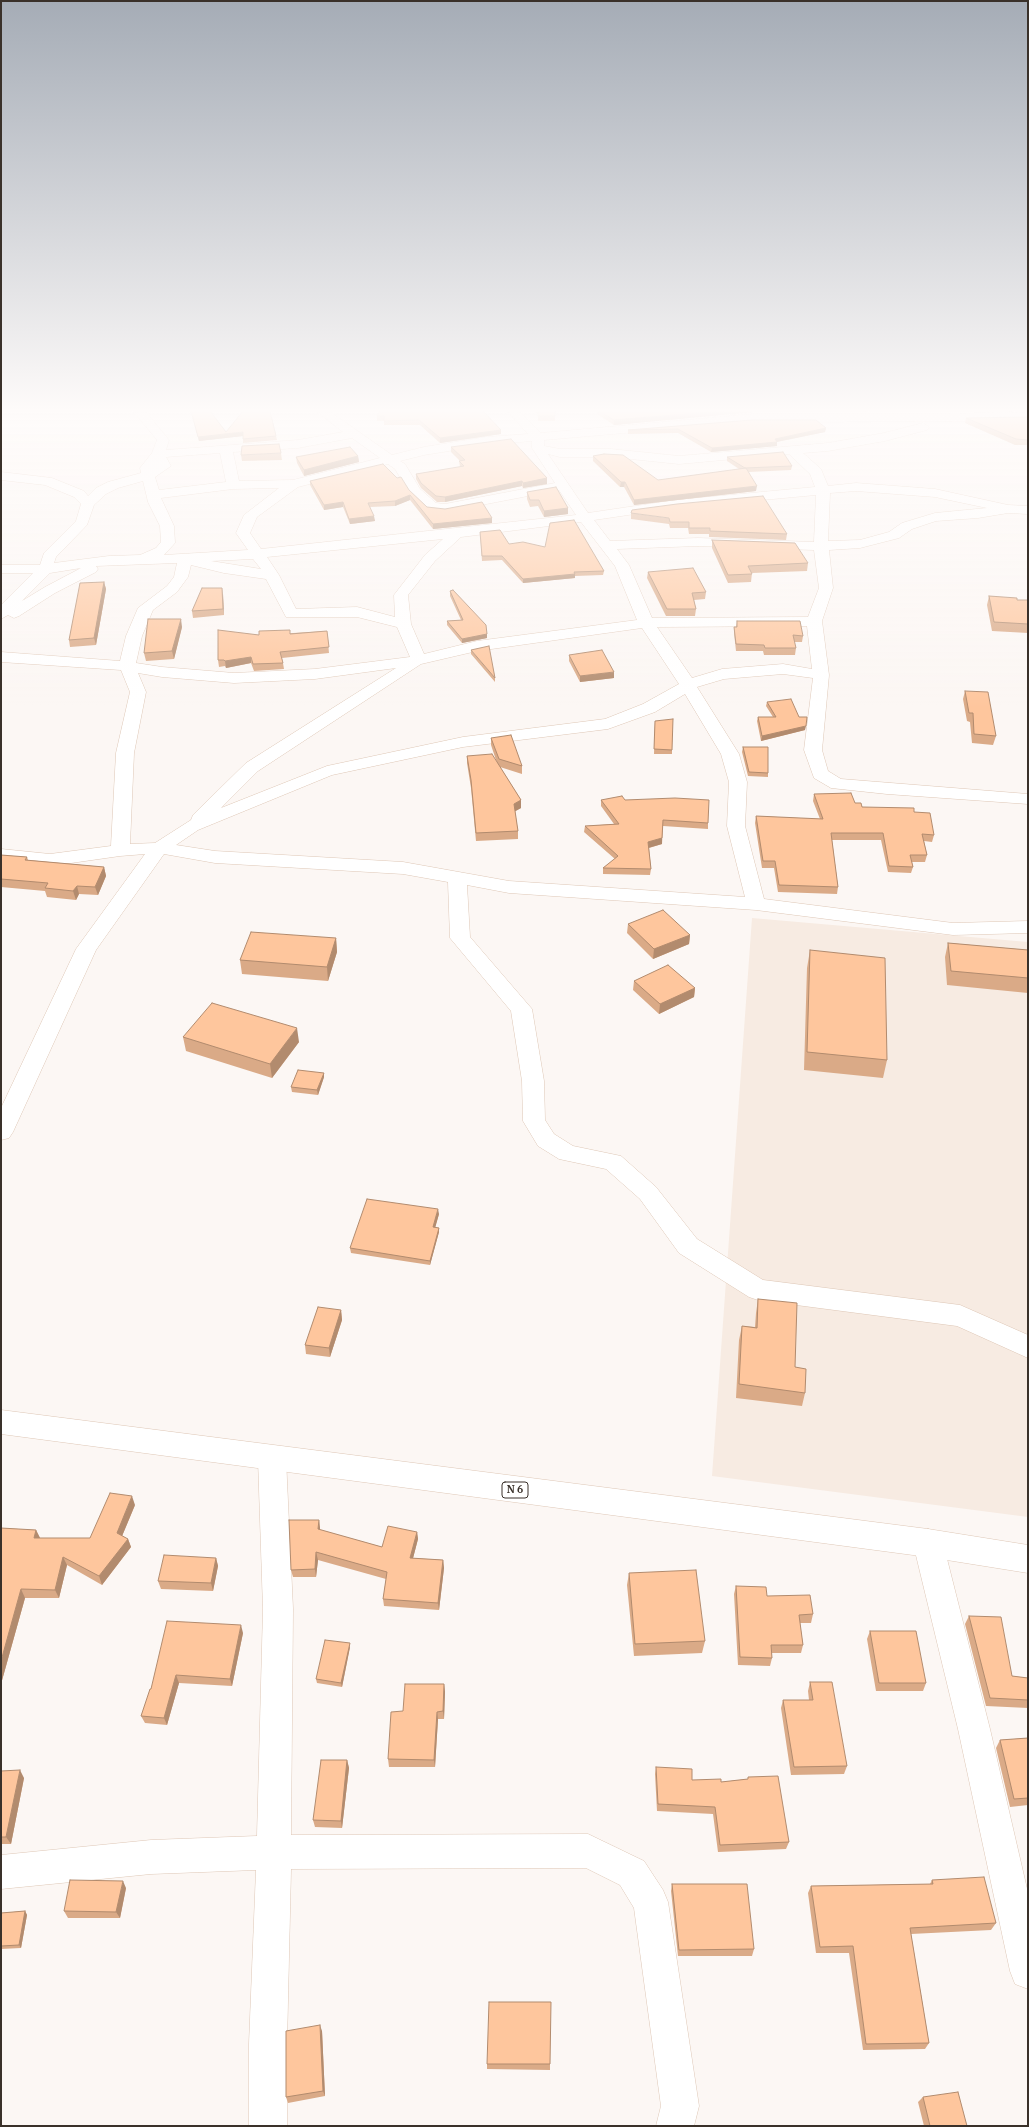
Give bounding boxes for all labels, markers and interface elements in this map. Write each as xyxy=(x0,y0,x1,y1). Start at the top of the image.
road number: N 6 xyxy=(502,1482,528,1498)

